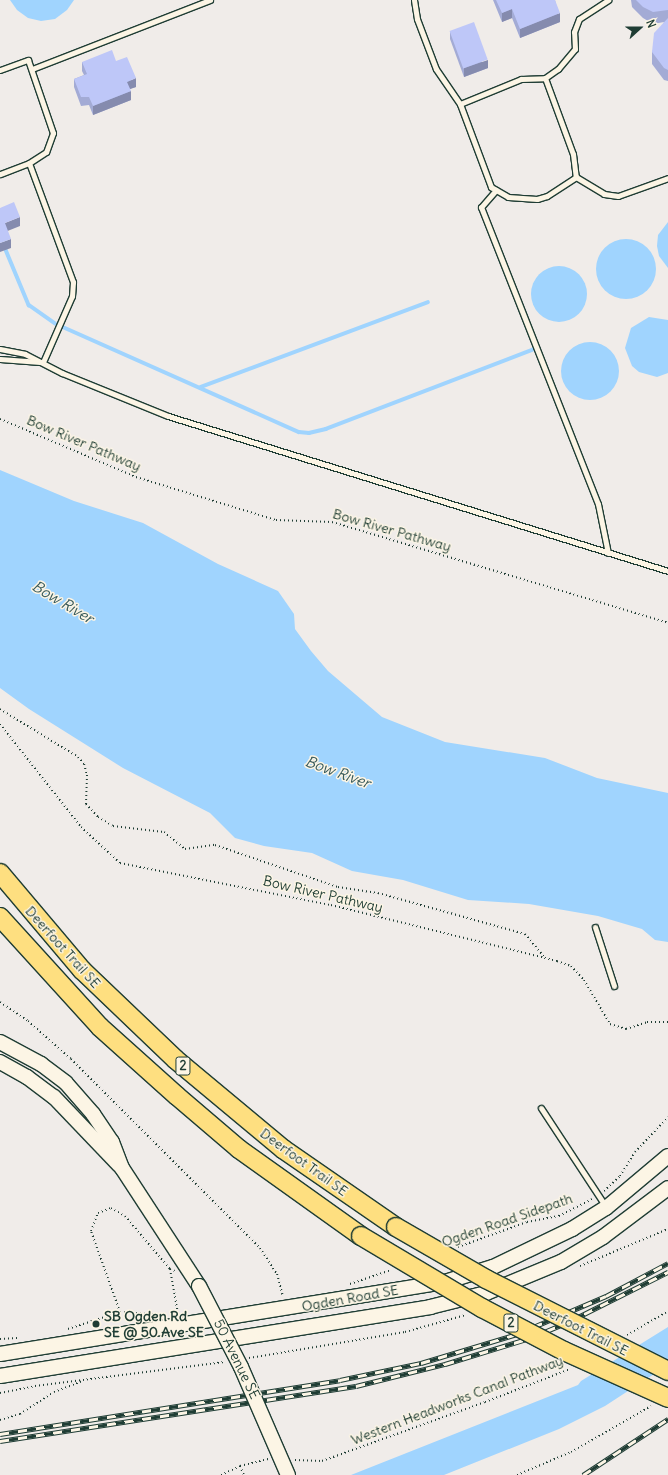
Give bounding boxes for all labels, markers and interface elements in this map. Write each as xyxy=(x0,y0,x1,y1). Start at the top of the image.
north arrow xyxy=(620,8,660,48)
text: N xyxy=(643,18,659,30)
street label: Bow River Pathway xyxy=(24,411,144,475)
street label: Bow River Pathway xyxy=(331,505,453,555)
water label: Bow River xyxy=(29,577,97,627)
water label: Bow River xyxy=(303,752,373,792)
street label: Bow River Pathway xyxy=(261,872,385,916)
street label: Deerfoot Trail SE xyxy=(22,903,104,991)
road number: 2 xyxy=(175,1055,191,1077)
street label: Deerfoot Trail SE xyxy=(257,1125,351,1199)
street label: Ogden Road Sidepath xyxy=(439,1190,575,1250)
street label: Ogden Road SE xyxy=(300,1281,400,1315)
street label: Deerfoot Trail SE xyxy=(531,1297,631,1359)
place label: SB Ogden Rd SE @ 50 Ave SE xyxy=(104,1308,204,1340)
road number: 2 xyxy=(503,1312,519,1334)
street label: 50 Avenue SE xyxy=(210,1316,264,1402)
marker: SB Ogden Rd SE @ 50 Ave SE xyxy=(91,1319,101,1329)
street label: Western Headworks Canal Pathway xyxy=(349,1352,565,1448)

